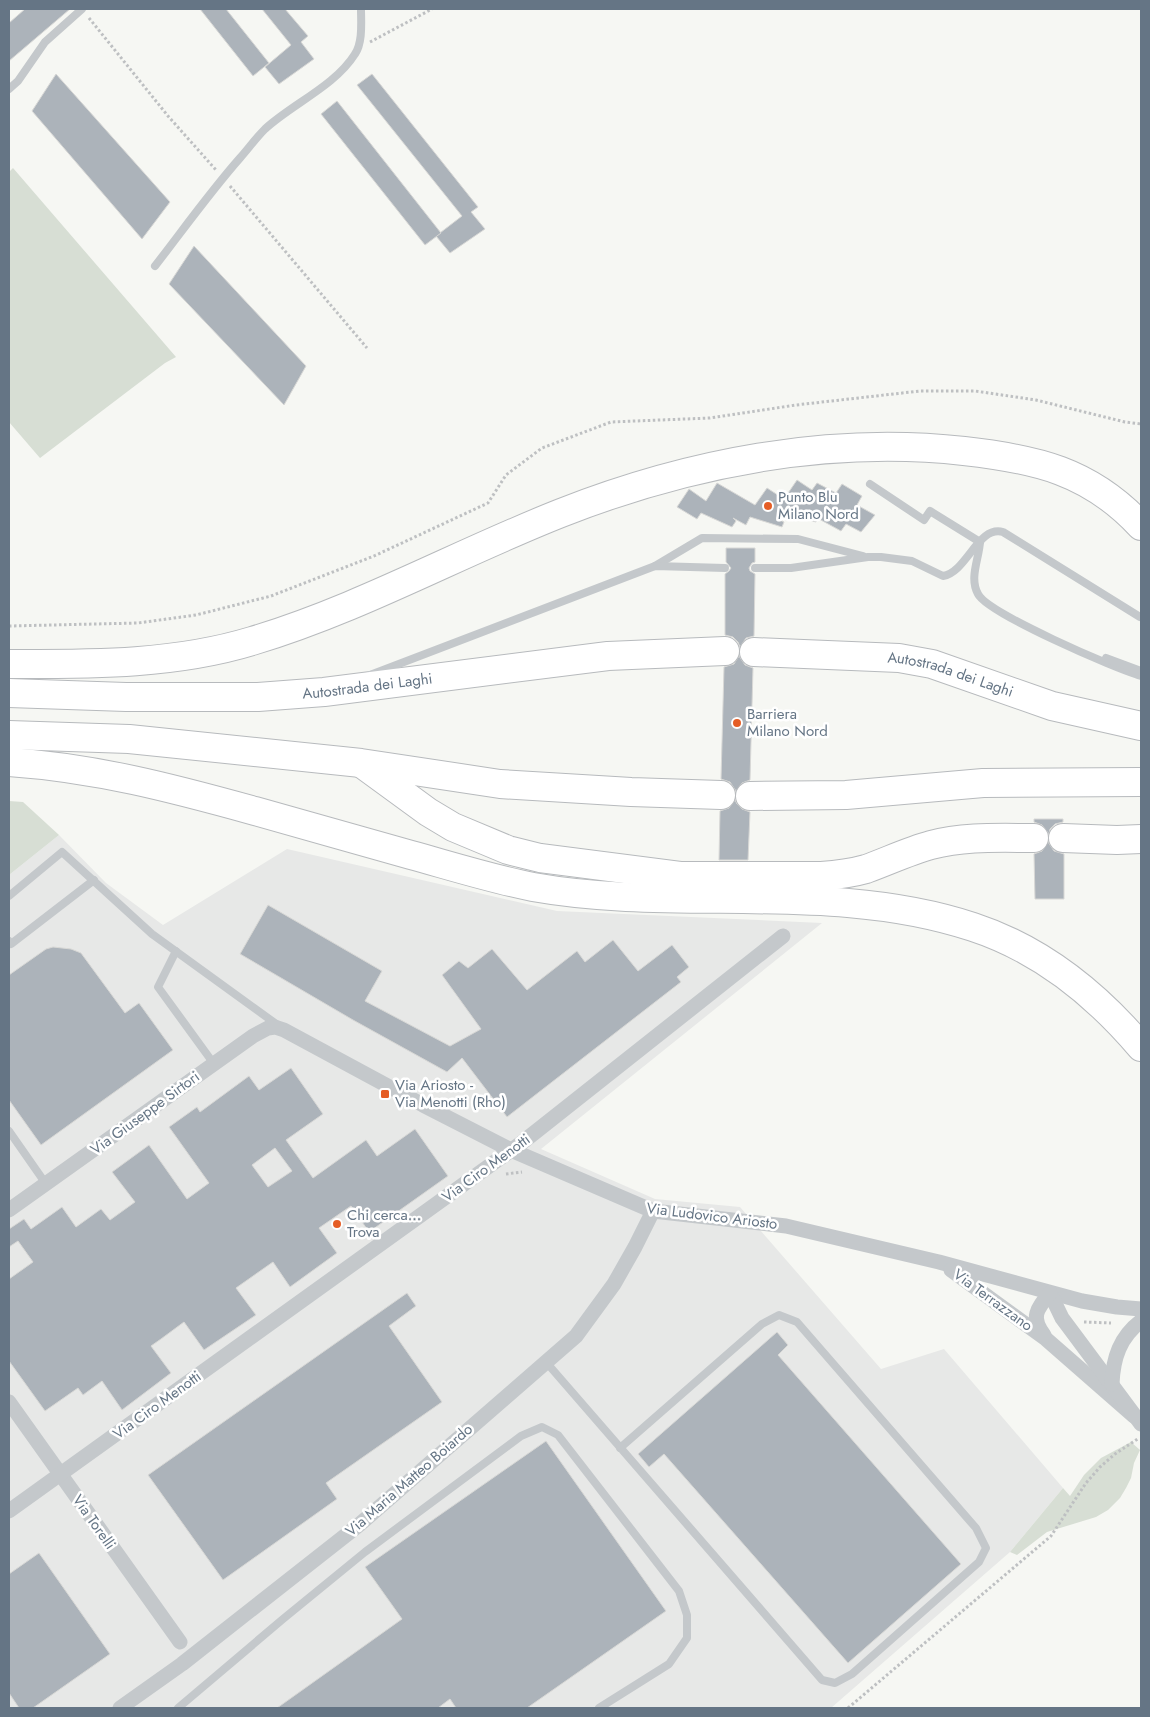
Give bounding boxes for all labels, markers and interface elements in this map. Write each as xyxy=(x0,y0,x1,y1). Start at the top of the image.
place label: Punto Blu Milano Nord xyxy=(778,486,859,525)
marker: Punto Blu Milano Nord xyxy=(762,500,774,512)
street label: Autostrada dei Laghi xyxy=(887,647,1017,703)
street label: Autostrada dei Laghi xyxy=(302,667,434,705)
place label: Barriera Milano Nord xyxy=(747,703,828,742)
marker: Barriera Milano Nord xyxy=(731,717,743,729)
street label: Via Giuseppe Sirtori xyxy=(86,1066,204,1160)
place label: Via Ariosto - Via Menotti (Rho) xyxy=(395,1074,506,1113)
marker: Via Ariosto - Via Menotti (Rho) xyxy=(379,1088,391,1100)
street label: Via Ciro Menotti xyxy=(437,1128,535,1208)
street label: Via Ludovico Ariosto xyxy=(645,1197,779,1235)
place label: Chi cerca... Trova xyxy=(347,1204,421,1243)
marker: Chi cerca... Trova xyxy=(331,1218,343,1230)
street label: Via Terrazzano xyxy=(949,1264,1037,1336)
street label: Via Ciro Menotti xyxy=(108,1365,206,1445)
street label: Via Maria Matteo Boiardo xyxy=(341,1418,477,1542)
street label: Via Torelli xyxy=(67,1490,121,1554)

